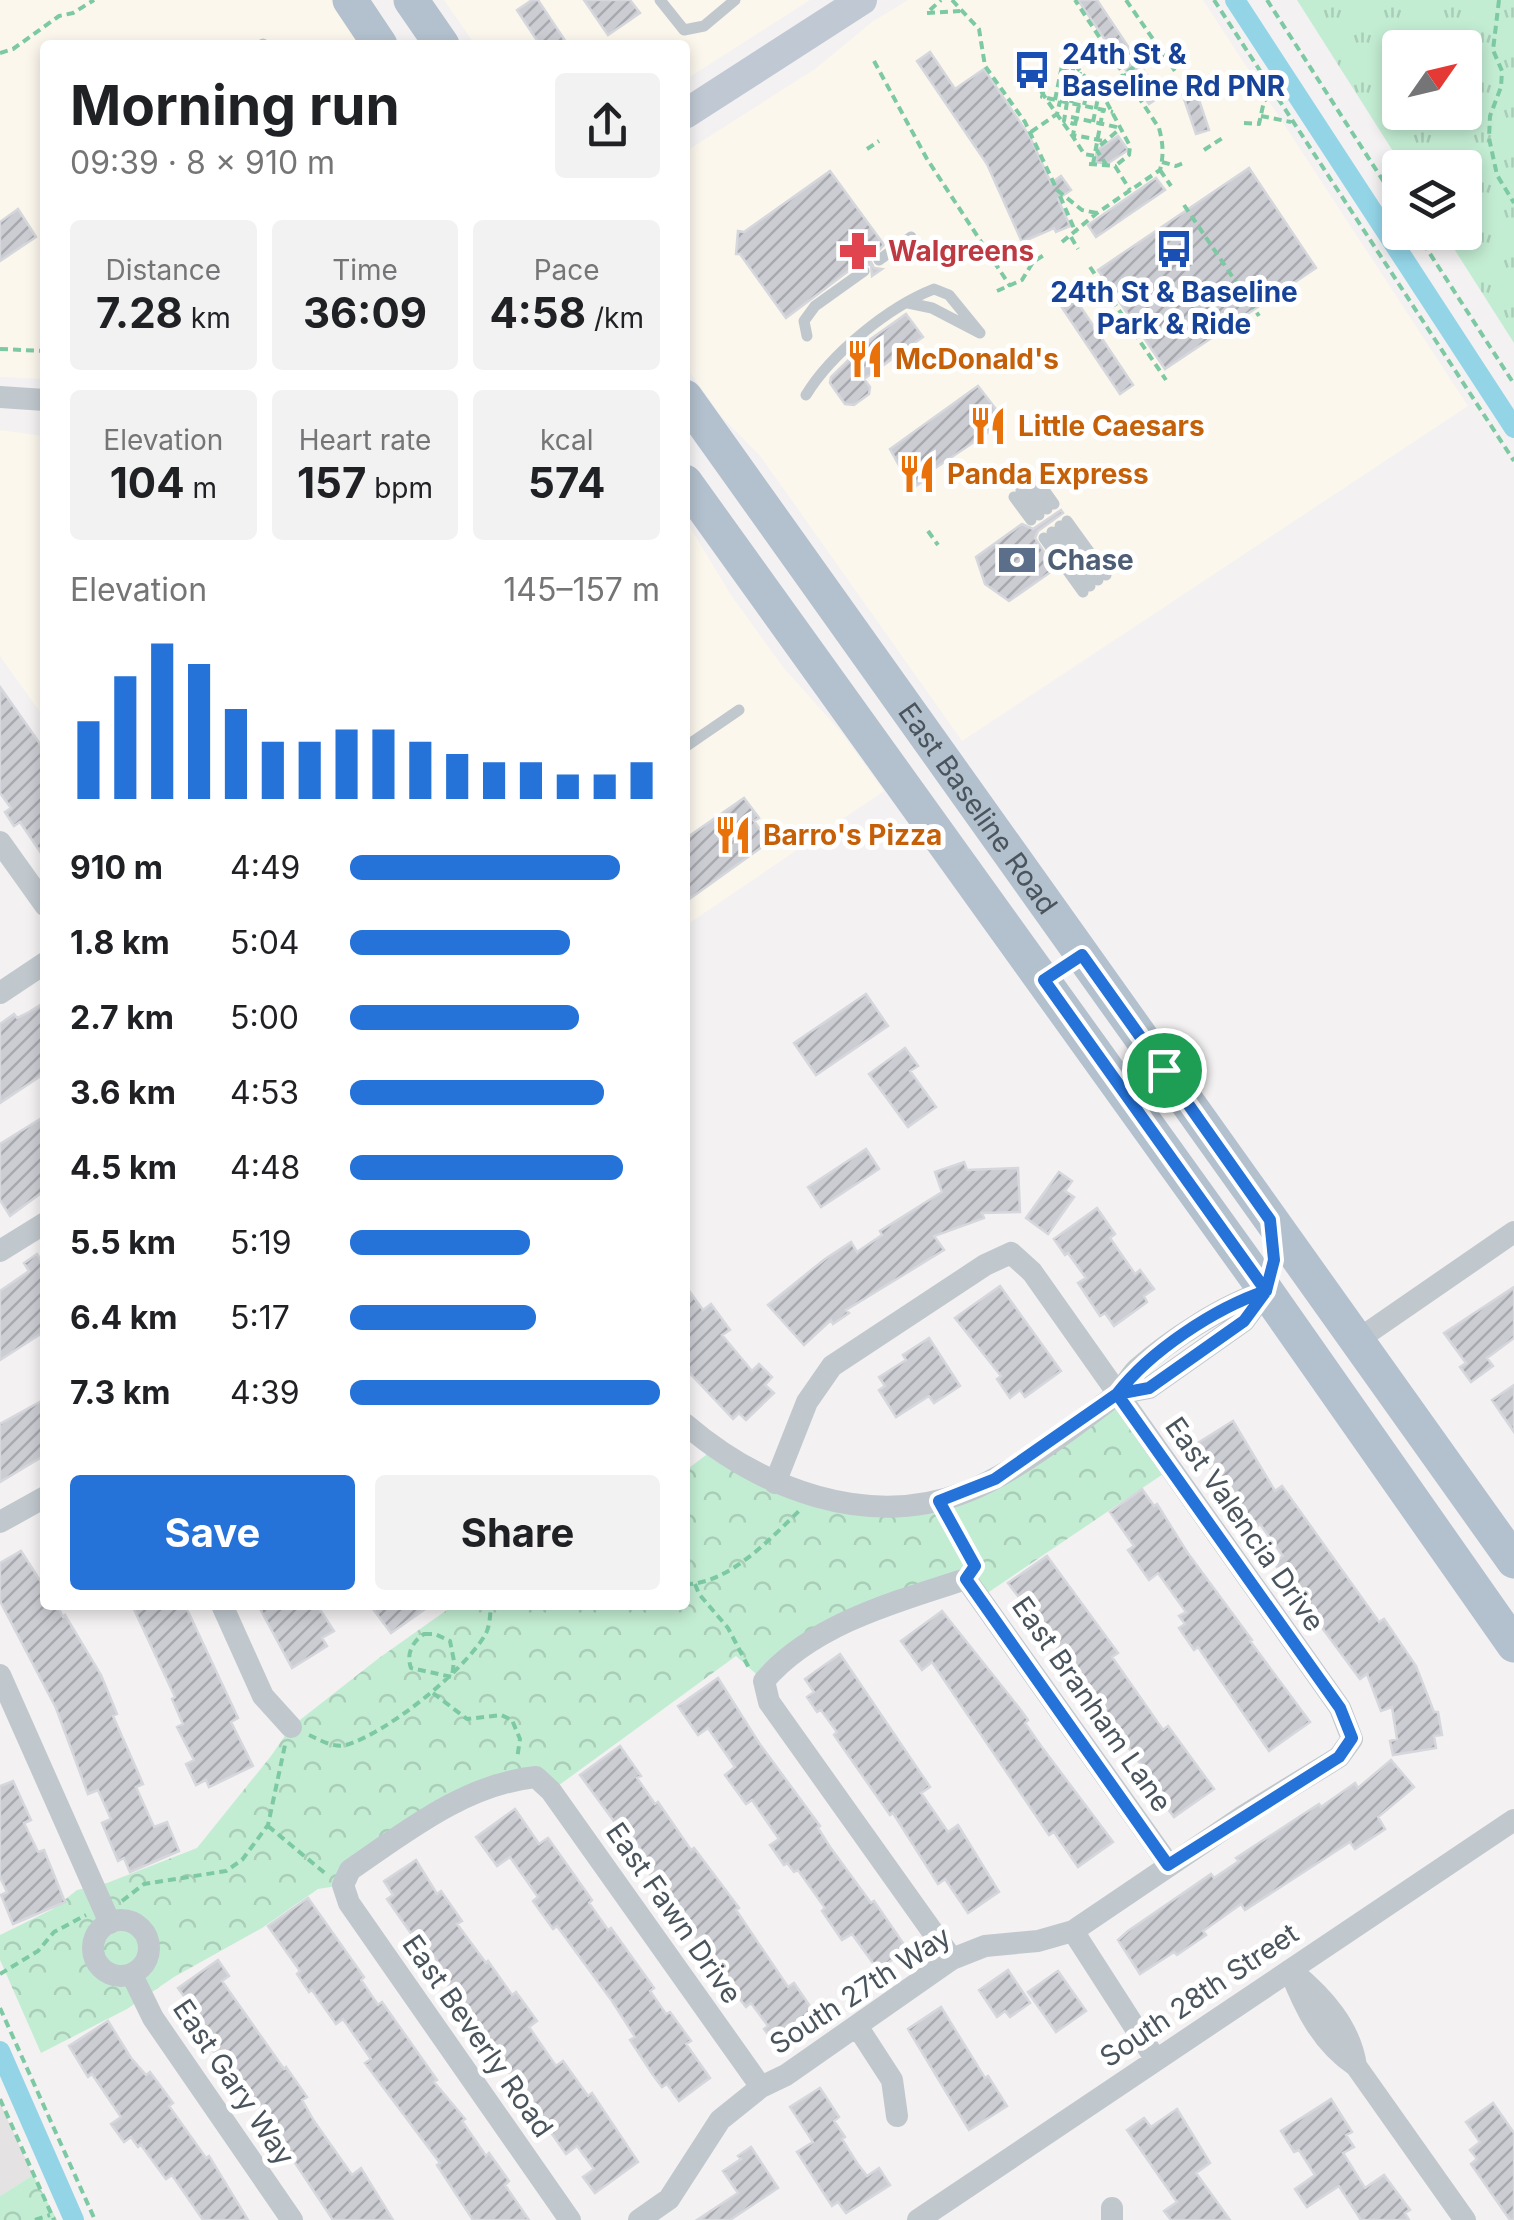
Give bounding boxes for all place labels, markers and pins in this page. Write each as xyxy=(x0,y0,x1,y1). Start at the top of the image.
place label: 24th St & Baseline Rd PNR xyxy=(1062,37,1285,103)
bus stop icon: 24th St & Baseline Rd PNR xyxy=(1011,49,1053,91)
bus stop icon: 24th St & Baseline Park & Ride xyxy=(1153,228,1195,270)
pharmacy icon: Walgreens xyxy=(837,230,879,272)
place label: Walgreens xyxy=(888,234,1034,268)
place label: 24th St & Baseline Park & Ride xyxy=(1050,275,1298,341)
restaurant icon: McDonald's xyxy=(844,338,886,380)
place label: McDonald's xyxy=(895,342,1059,376)
restaurant icon: Little Caesars xyxy=(967,405,1009,447)
place label: Little Caesars xyxy=(1018,409,1205,443)
restaurant icon: Panda Express xyxy=(896,453,938,495)
place label: Panda Express xyxy=(947,457,1149,491)
bank icon: Chase xyxy=(996,539,1038,581)
place label: Chase xyxy=(1047,543,1134,577)
restaurant icon: Barro's Pizza xyxy=(712,814,754,856)
place label: Barro's Pizza xyxy=(763,818,942,852)
pin xyxy=(1122,1028,1207,1113)

